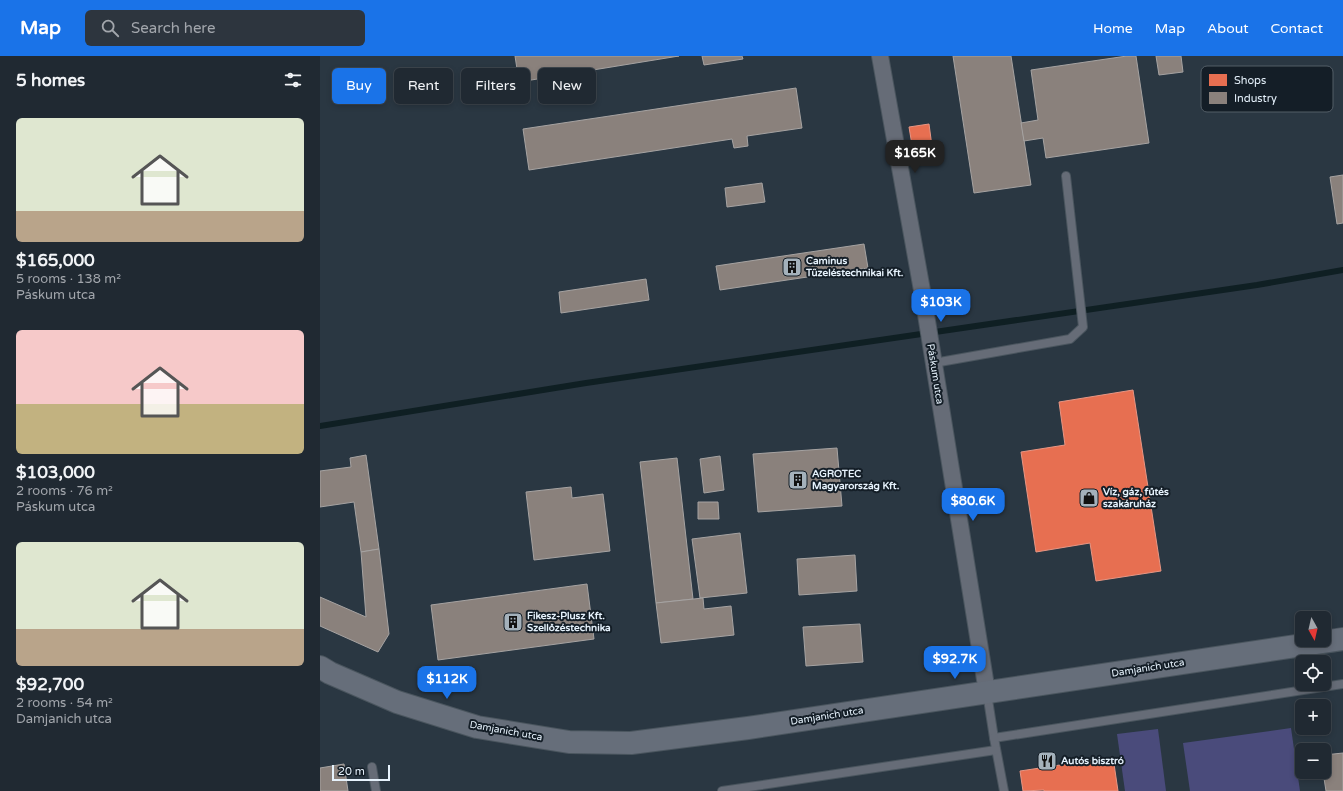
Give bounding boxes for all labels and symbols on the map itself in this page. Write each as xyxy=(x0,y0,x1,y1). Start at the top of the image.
legend xyxy=(1201,66,1333,112)
text: Shops xyxy=(1234,74,1266,87)
text: Industry xyxy=(1234,92,1277,105)
pin: $165K xyxy=(887,140,943,174)
place label: Caminus Tüzeléstechnikai Kft. xyxy=(805,255,904,279)
building icon: Caminus Tüzeléstechnikai Kft. xyxy=(781,256,803,278)
pin: $103K xyxy=(913,289,969,323)
street label: Páskum utca xyxy=(924,343,946,405)
place label: AGROTEC Magyarország Kft. xyxy=(812,468,900,492)
building icon: AGROTEC Magyarország Kft. xyxy=(787,469,809,491)
place label: Víz, gáz, fűtés szakáruház xyxy=(1103,486,1169,510)
shop icon: Víz, gáz, fűtés szakáruház xyxy=(1078,487,1100,509)
pin: $80.6K xyxy=(940,488,1006,522)
place label: Fikesz-Plusz Kft. Szellőzéstechnika xyxy=(527,610,611,634)
building icon: Fikesz-Plusz Kft. Szellőzéstechnika xyxy=(502,611,524,633)
north arrow xyxy=(1295,611,1331,647)
pin: $92.7K xyxy=(922,646,988,680)
street label: Damjanich utca xyxy=(1111,656,1185,680)
pin: $112K xyxy=(419,666,475,700)
street label: Damjanich utca xyxy=(790,704,864,728)
street label: Damjanich utca xyxy=(469,719,543,743)
restaurant icon: Autós bisztró xyxy=(1036,750,1058,772)
place label: Autós bisztró xyxy=(1061,755,1124,767)
scale bar xyxy=(332,763,390,782)

